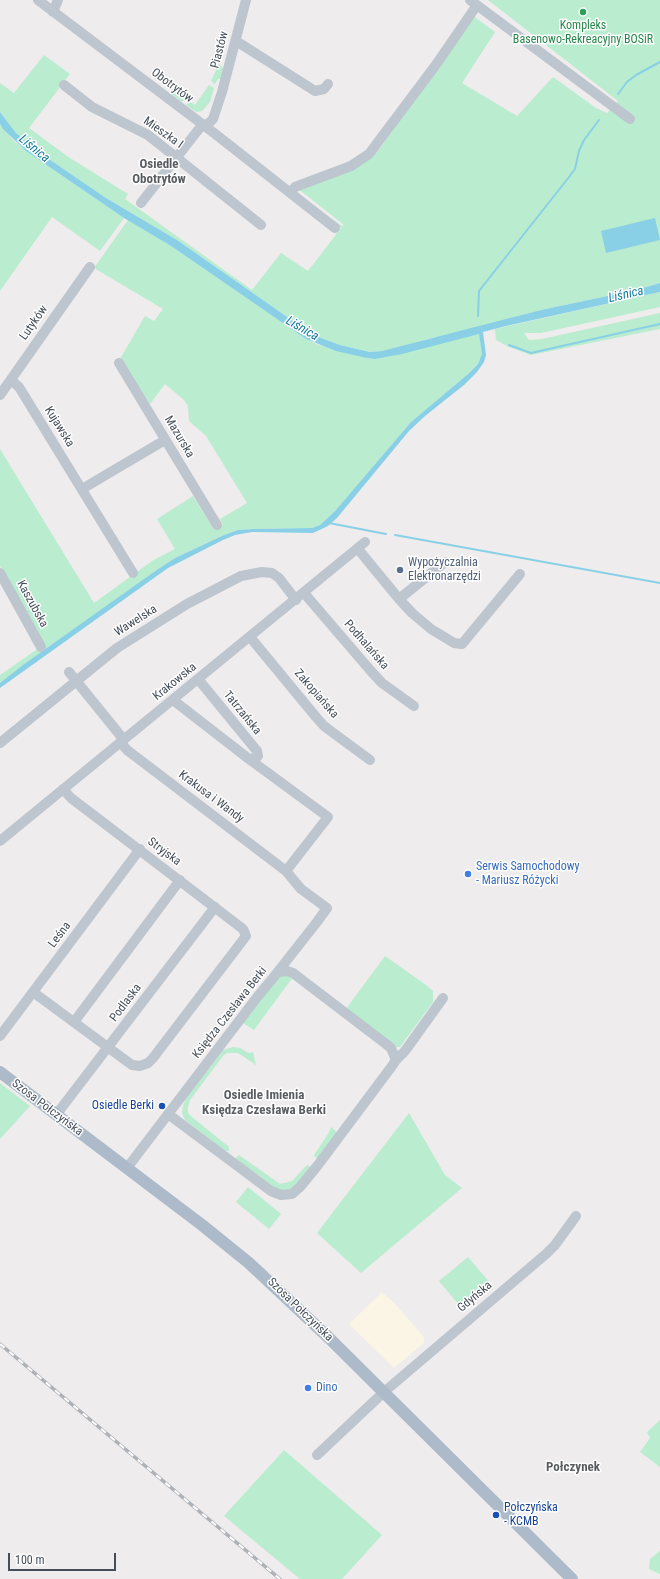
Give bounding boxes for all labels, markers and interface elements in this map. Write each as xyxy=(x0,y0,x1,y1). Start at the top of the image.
marker: Kompleks Basenowo-Rekreacyjny BOSiR xyxy=(578,7,588,17)
place label: Kompleks Basenowo-Rekreacyjny BOSiR xyxy=(513,19,653,47)
street label: Piastów xyxy=(208,30,232,70)
street label: Obotrytów xyxy=(148,66,196,106)
street label: Mieszka I xyxy=(140,114,186,152)
water label: Liśnica xyxy=(15,132,53,166)
district label: Osiedle Obotrytów xyxy=(132,157,186,188)
water label: Liśnica xyxy=(607,283,645,307)
street label: Lutyków xyxy=(17,303,51,343)
water label: Liśnica xyxy=(283,313,321,345)
street label: Kujawska xyxy=(41,404,77,450)
street label: Mazurska xyxy=(161,414,197,460)
place label: Wypożyczalnia Elektronarzędzi xyxy=(408,556,481,584)
marker: Wypożyczalnia Elektronarzędzi xyxy=(395,565,405,575)
street label: Kaszubska xyxy=(13,578,51,630)
street label: Wawelska xyxy=(112,602,160,640)
street label: Podhalańska xyxy=(341,617,391,673)
street label: Krakowska xyxy=(150,660,200,704)
street label: Zakopiańska xyxy=(291,667,341,721)
street label: Tatrzańska xyxy=(220,688,264,738)
street label: Krakusa i Wandy xyxy=(176,768,246,826)
street label: Stryjska xyxy=(145,835,183,869)
place label: Serwis Samochodowy - Mariusz Różycki xyxy=(476,860,580,888)
marker: Serwis Samochodowy - Mariusz Różycki xyxy=(463,869,473,879)
street label: Leśna xyxy=(46,919,74,951)
street label: Księdza Czesława Berki xyxy=(190,964,270,1062)
street label: Podlaska xyxy=(107,981,145,1025)
street label: Szosa Połczyńska xyxy=(9,1077,85,1139)
district label: Osiedle Imienia Księdza Czesława Berki xyxy=(202,1088,326,1119)
place label: Osiedle Berki xyxy=(92,1099,154,1113)
marker: Osiedle Berki xyxy=(157,1101,167,1111)
street label: Szosa Połczyńska xyxy=(264,1275,336,1345)
street label: Gdyńska xyxy=(455,1278,495,1316)
place label: Dino xyxy=(316,1381,337,1395)
marker: Dino xyxy=(303,1383,313,1393)
district label: Połczynek xyxy=(546,1460,600,1476)
place label: Połczyńska - KCMB xyxy=(504,1501,558,1529)
marker: Połczyńska - KCMB xyxy=(491,1510,501,1520)
scale bar xyxy=(10,1545,118,1571)
text: 100 m xyxy=(15,1553,45,1567)

